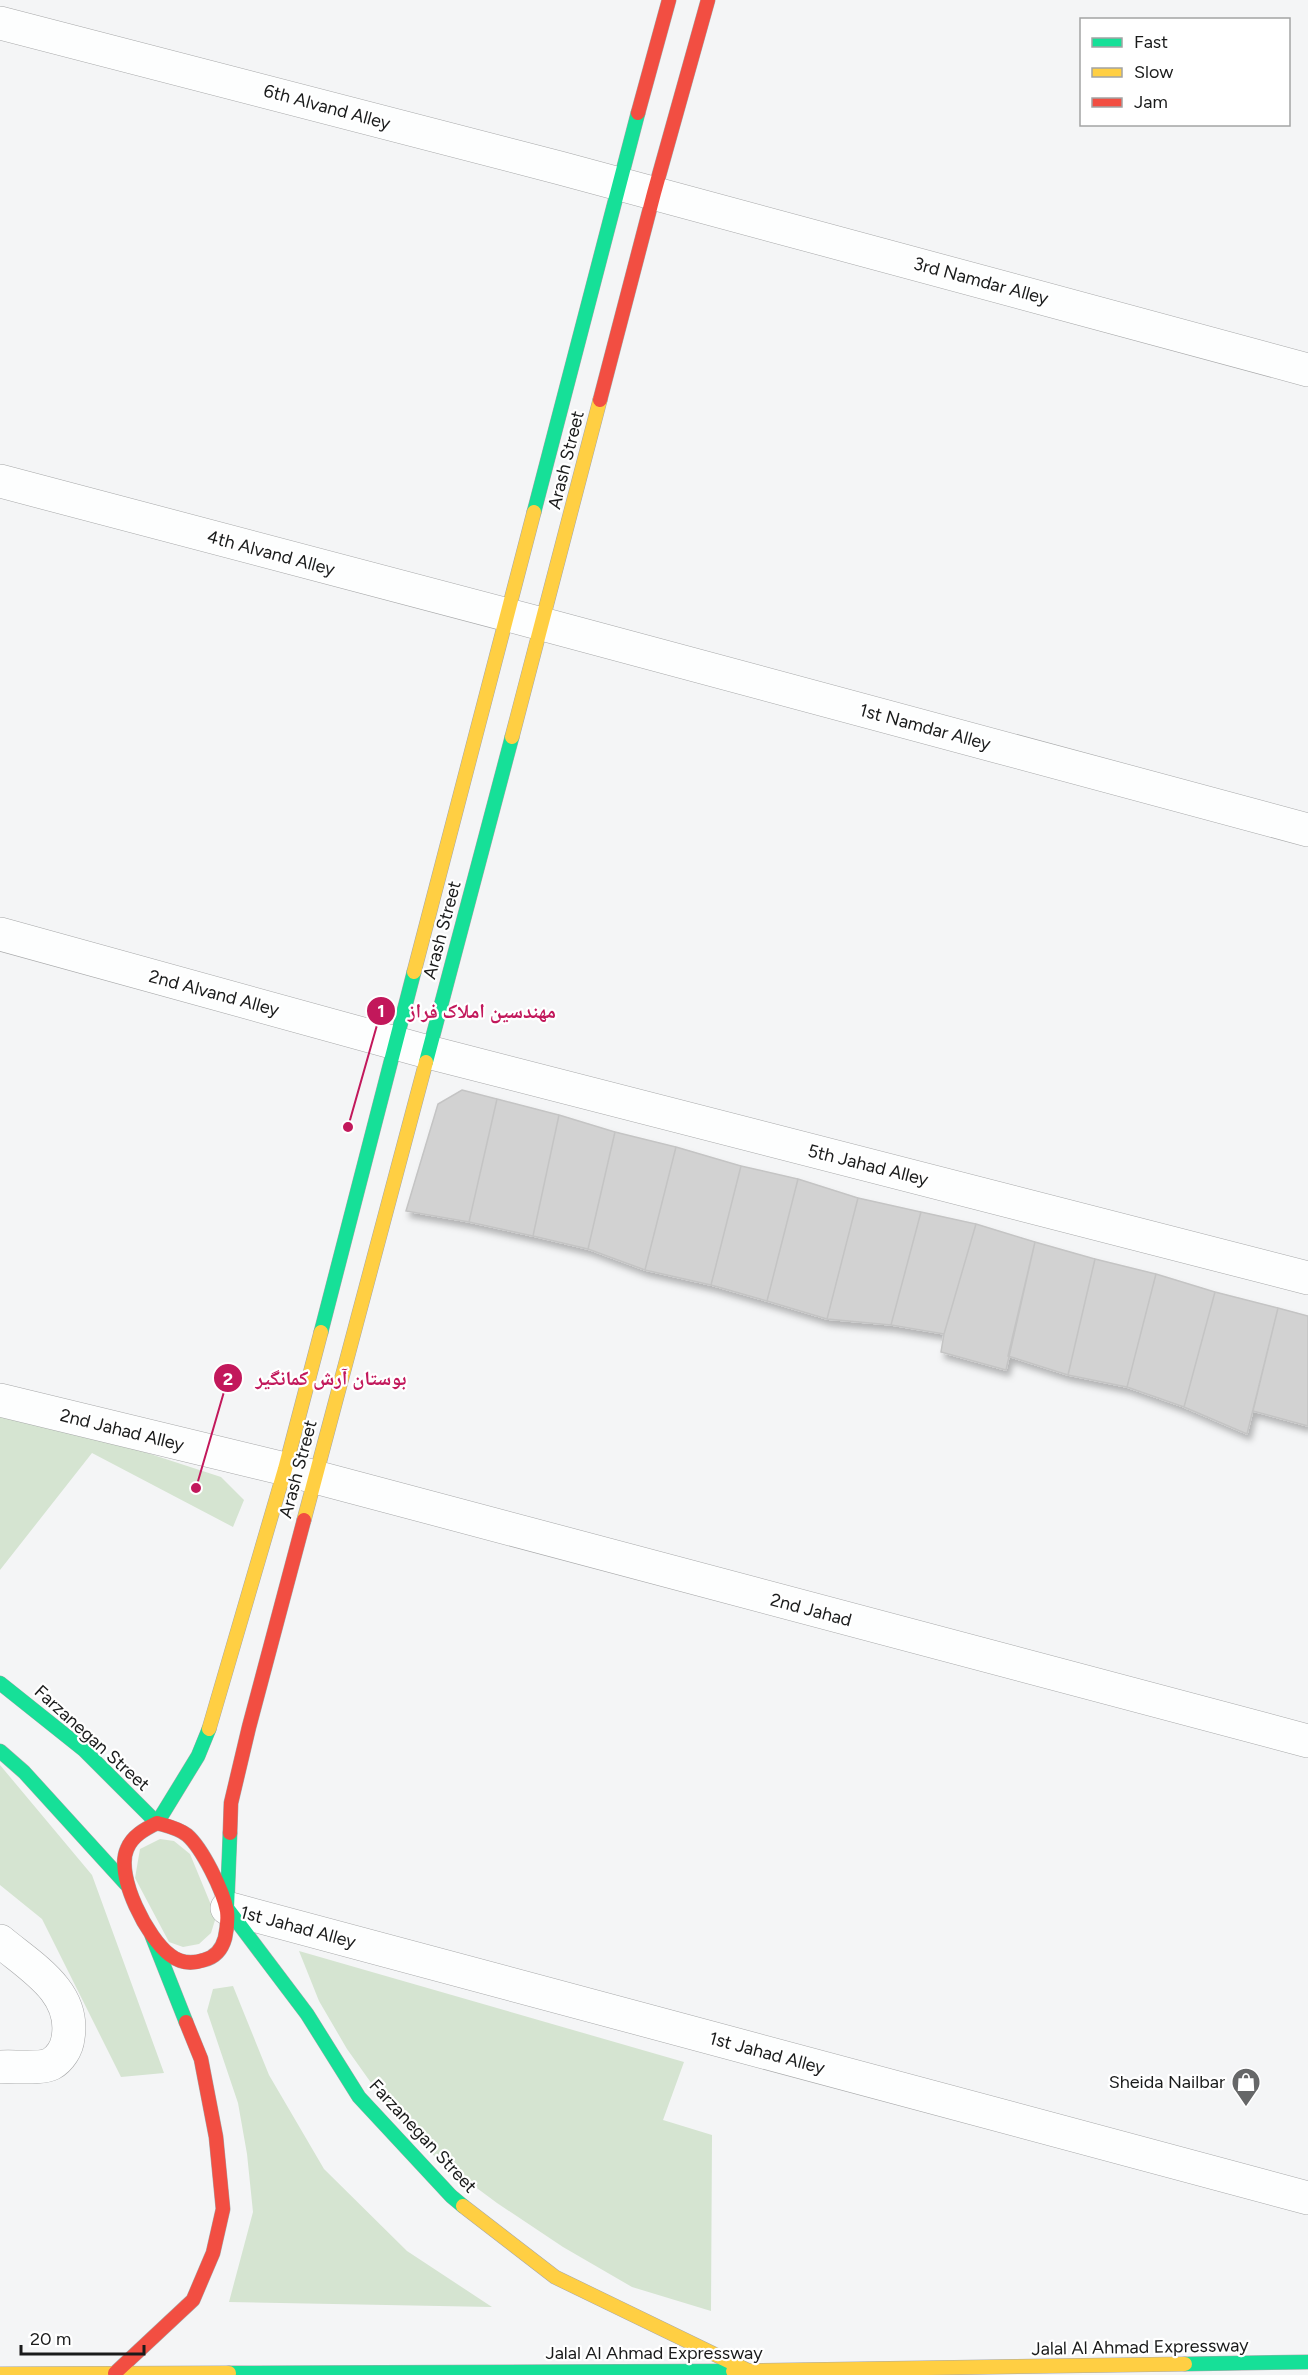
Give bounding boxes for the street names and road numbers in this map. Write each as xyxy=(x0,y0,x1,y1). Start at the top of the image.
street label: 6th Alvand Alley xyxy=(261,80,393,135)
street label: 3rd Namdar Alley xyxy=(911,252,1051,310)
street label: Arash Street xyxy=(543,408,589,512)
street label: 4th Alvand Alley xyxy=(205,525,338,581)
street label: 1st Namdar Alley xyxy=(857,699,994,755)
street label: Arash Street xyxy=(418,878,466,981)
street label: 2nd Alvand Alley xyxy=(147,965,282,1021)
street label: 5th Jahad Alley xyxy=(805,1139,931,1191)
street label: 2nd Jahad Alley xyxy=(58,1404,187,1456)
street label: Arash Street xyxy=(274,1417,322,1520)
street label: 2nd Jahad xyxy=(768,1589,854,1631)
street label: Farzanegan Street xyxy=(30,1680,154,1796)
street label: 1st Jahad Alley xyxy=(238,1901,359,1953)
street label: 1st Jahad Alley xyxy=(707,2027,828,2079)
street label: Farzanegan Street xyxy=(365,2075,481,2198)
street label: Jalal Al Ahmad Expressway xyxy=(1031,2334,1249,2360)
street label: Jalal Al Ahmad Expressway xyxy=(545,2342,763,2364)

